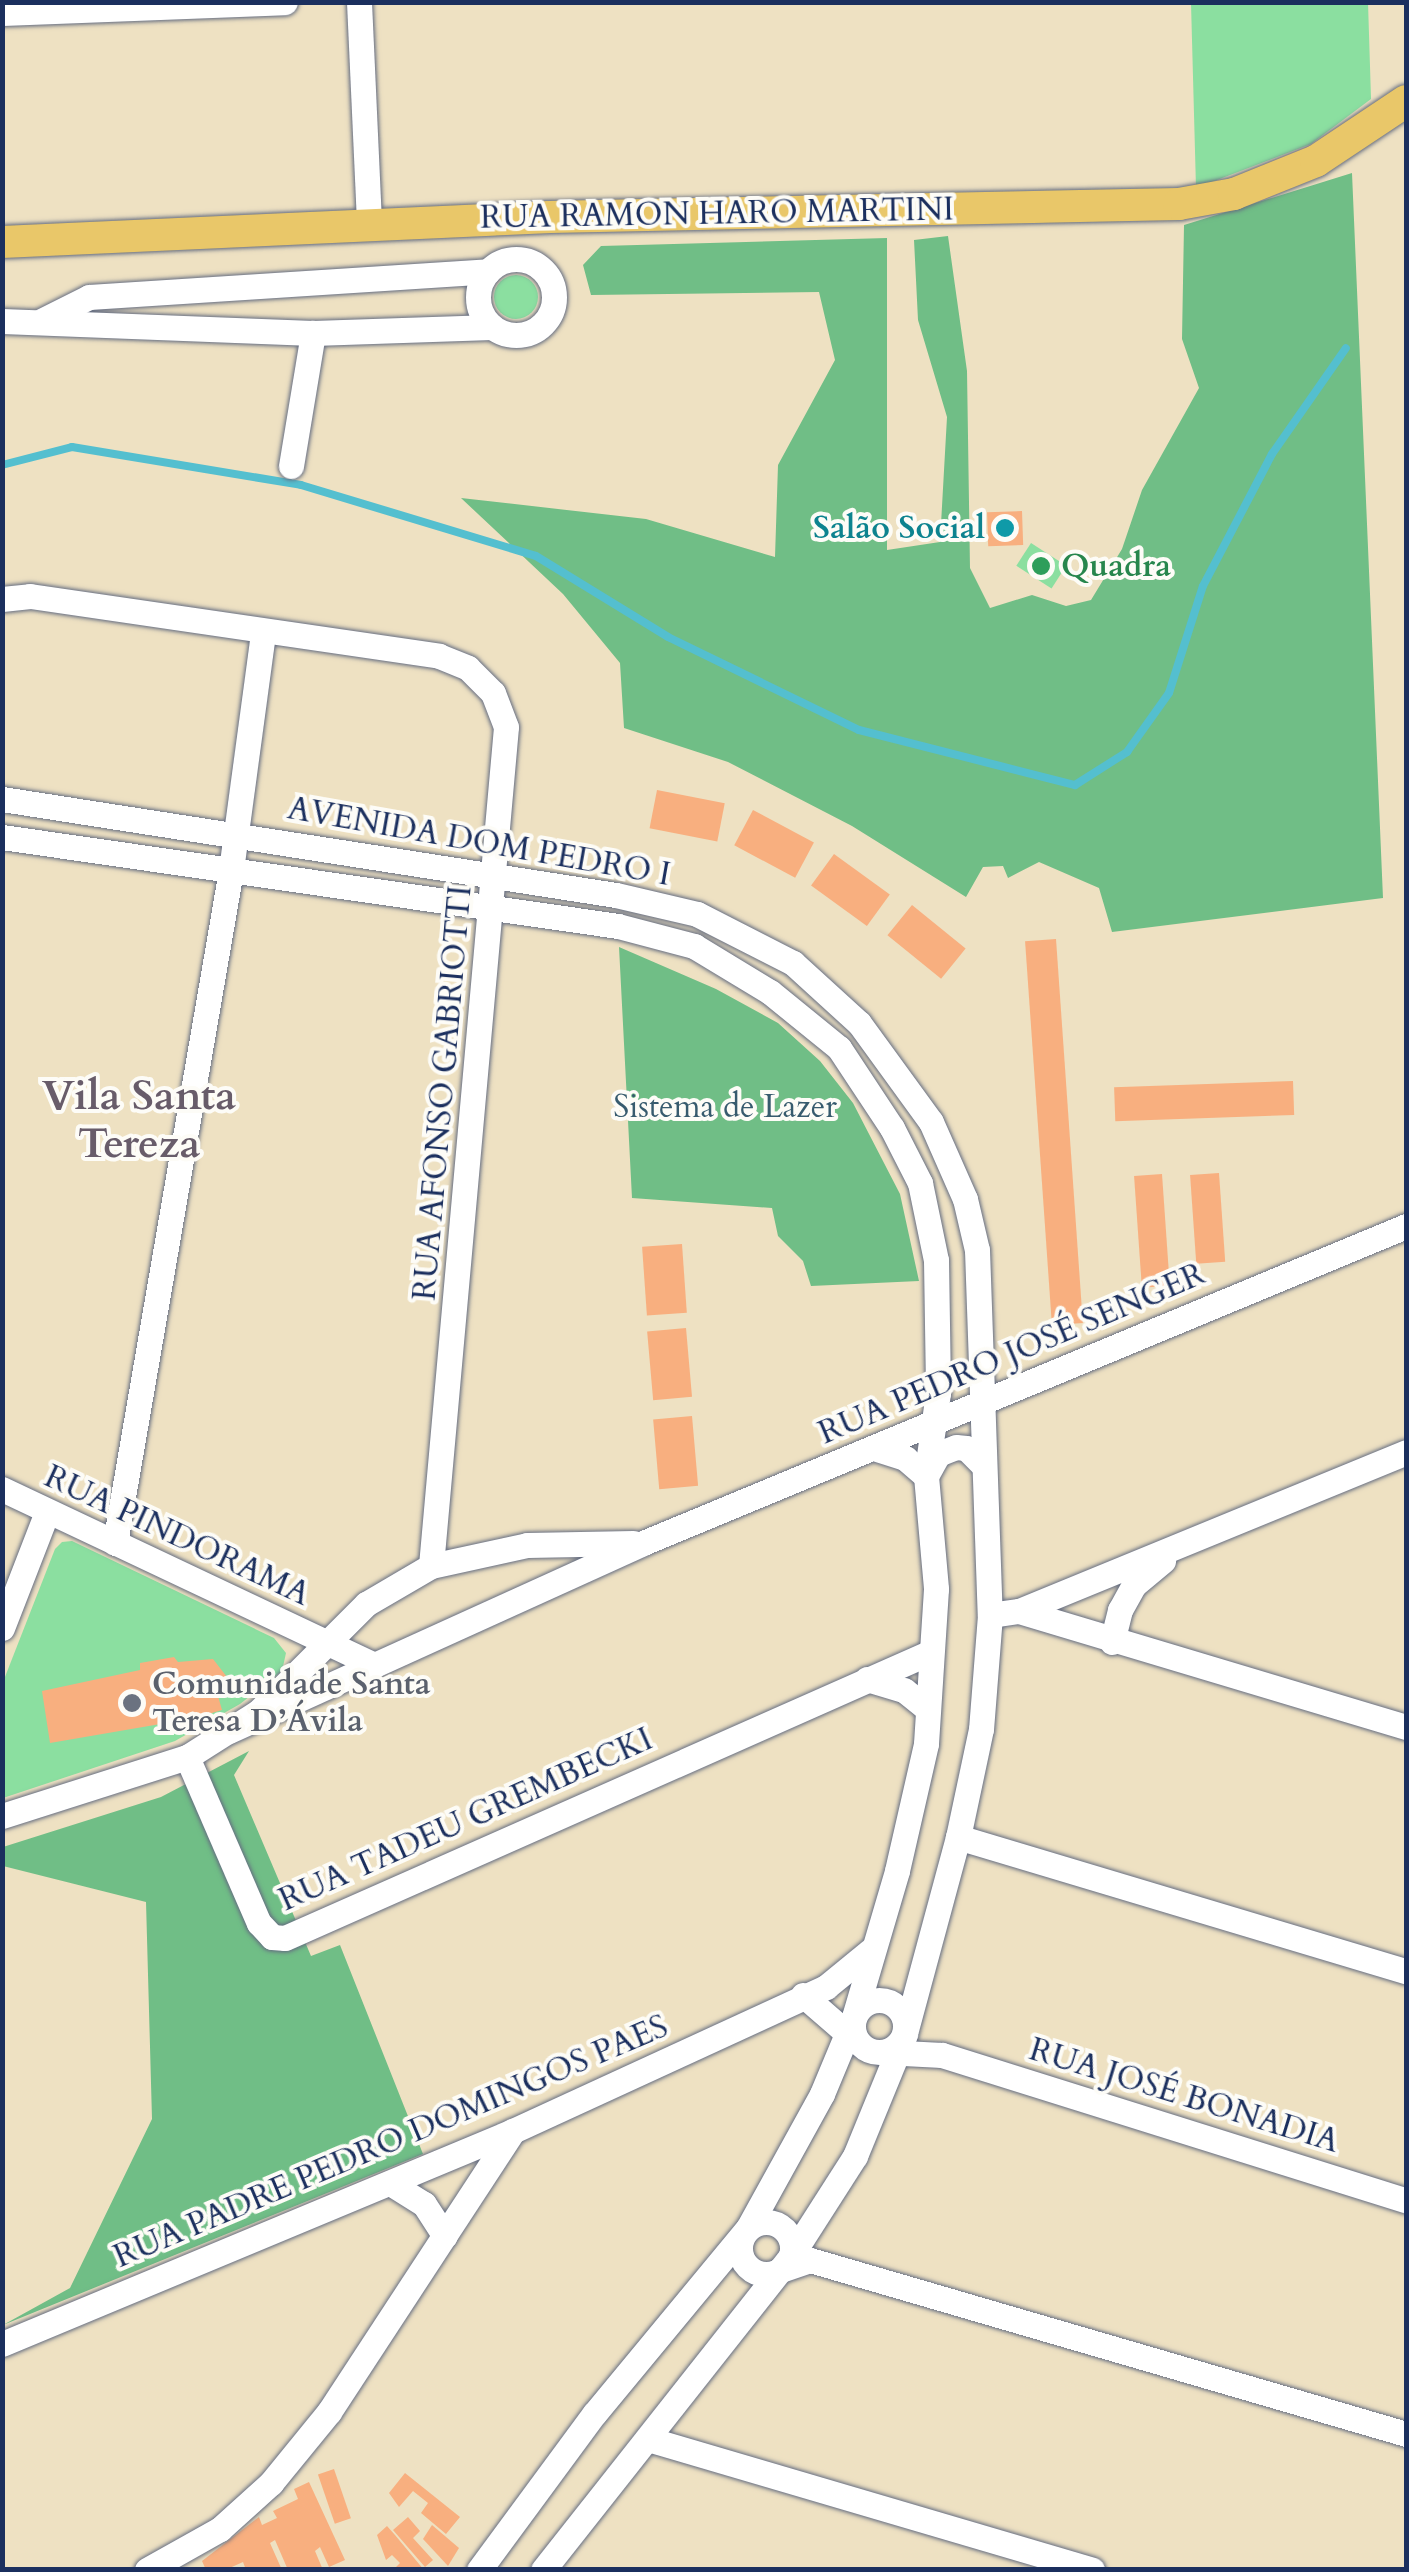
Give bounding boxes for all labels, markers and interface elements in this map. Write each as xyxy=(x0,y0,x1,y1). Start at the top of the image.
street label: RUA RAMON HARO MARTINI xyxy=(480,191,954,237)
place label: Salão Social xyxy=(813,509,985,547)
marker: Salão Social xyxy=(994,517,1016,539)
place label: Quadra xyxy=(1061,547,1171,585)
marker: Quadra xyxy=(1030,555,1052,577)
street label: AVENIDA DOM PEDRO I xyxy=(285,789,673,895)
street label: RUA AFONSO GABRIOTTI xyxy=(406,884,480,1302)
district label: Vila Santa Tereza xyxy=(42,1071,236,1170)
park label: Sistema de Lazer xyxy=(613,1088,837,1126)
street label: RUA PEDRO JOSÉ SENGER xyxy=(813,1255,1211,1453)
street label: RUA PINDORAMA xyxy=(38,1458,316,1614)
place label: Comunidade Santa Teresa D’Ávila xyxy=(152,1666,431,1741)
marker: Comunidade Santa Teresa D’Ávila xyxy=(121,1692,143,1714)
street label: RUA TADEU GREMBECKI xyxy=(273,1720,659,1920)
street label: RUA PADRE PEDRO DOMINGOS PAES xyxy=(108,2007,674,2277)
street label: RUA JOSÉ BONADIA xyxy=(1025,2031,1343,2161)

